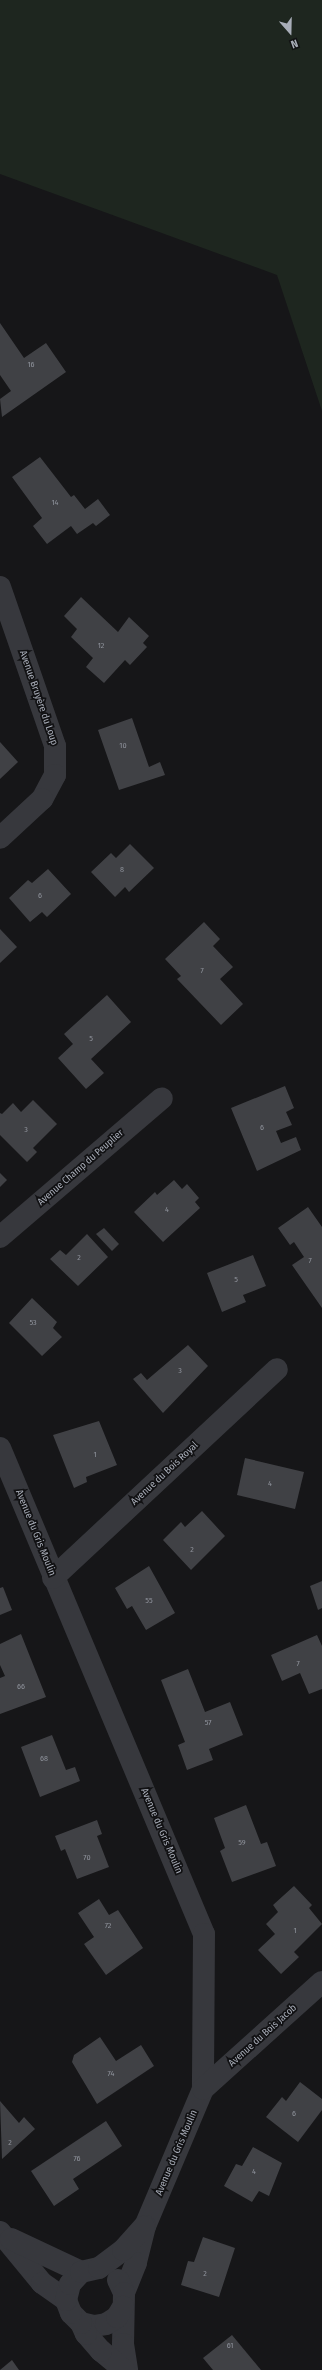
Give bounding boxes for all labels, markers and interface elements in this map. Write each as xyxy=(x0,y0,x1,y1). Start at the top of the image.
north arrow xyxy=(270,12,310,52)
text: N xyxy=(289,37,300,51)
house number: 16 xyxy=(27,360,35,370)
house number: 14 xyxy=(52,498,58,508)
house number: 12 xyxy=(98,641,104,651)
street label: Avenue Bruyère du Loup xyxy=(16,649,60,747)
house number: 10 xyxy=(119,741,127,751)
house number: 8 xyxy=(120,865,124,875)
house number: 6 xyxy=(38,891,42,901)
house number: 7 xyxy=(200,966,204,976)
house number: 5 xyxy=(89,1034,93,1044)
house number: 6 xyxy=(260,1123,264,1133)
house number: 3 xyxy=(24,1125,28,1135)
street label: Avenue Champ du Peuplier xyxy=(36,1127,126,1209)
house number: 4 xyxy=(165,1205,169,1215)
house number: 2 xyxy=(77,1253,81,1263)
house number: 7 xyxy=(308,1256,312,1266)
house number: 5 xyxy=(234,1275,238,1285)
house number: 53 xyxy=(29,1318,37,1328)
house number: 3 xyxy=(178,1366,182,1376)
street label: Avenue du Bois Royal xyxy=(129,1440,201,1508)
house number: 1 xyxy=(93,1450,97,1460)
house number: 4 xyxy=(268,1479,272,1489)
street label: Avenue du Gris Moulin xyxy=(12,1488,58,1578)
house number: 2 xyxy=(190,1545,194,1555)
house number: 55 xyxy=(145,1596,153,1606)
house number: 7 xyxy=(296,1659,300,1669)
house number: 66 xyxy=(17,1682,25,1692)
house number: 57 xyxy=(205,1718,211,1728)
house number: 68 xyxy=(40,1754,48,1764)
street label: Avenue du Gris Moulin xyxy=(138,1786,184,1876)
house number: 59 xyxy=(238,1838,246,1848)
house number: 70 xyxy=(83,1853,91,1863)
house number: 72 xyxy=(105,1921,111,1931)
house number: 1 xyxy=(293,1926,297,1936)
street label: Avenue du Bois Jacob xyxy=(226,2002,300,2070)
house number: 74 xyxy=(108,2069,114,2079)
street label: Avenue du Gris Moulin xyxy=(154,2108,200,2198)
house number: 6 xyxy=(292,2109,296,2119)
house number: 2 xyxy=(8,2138,12,2148)
house number: 76 xyxy=(73,2154,81,2164)
house number: 4 xyxy=(252,2167,256,2177)
house number: 2 xyxy=(203,2269,207,2279)
house number: 61 xyxy=(227,2341,233,2351)

